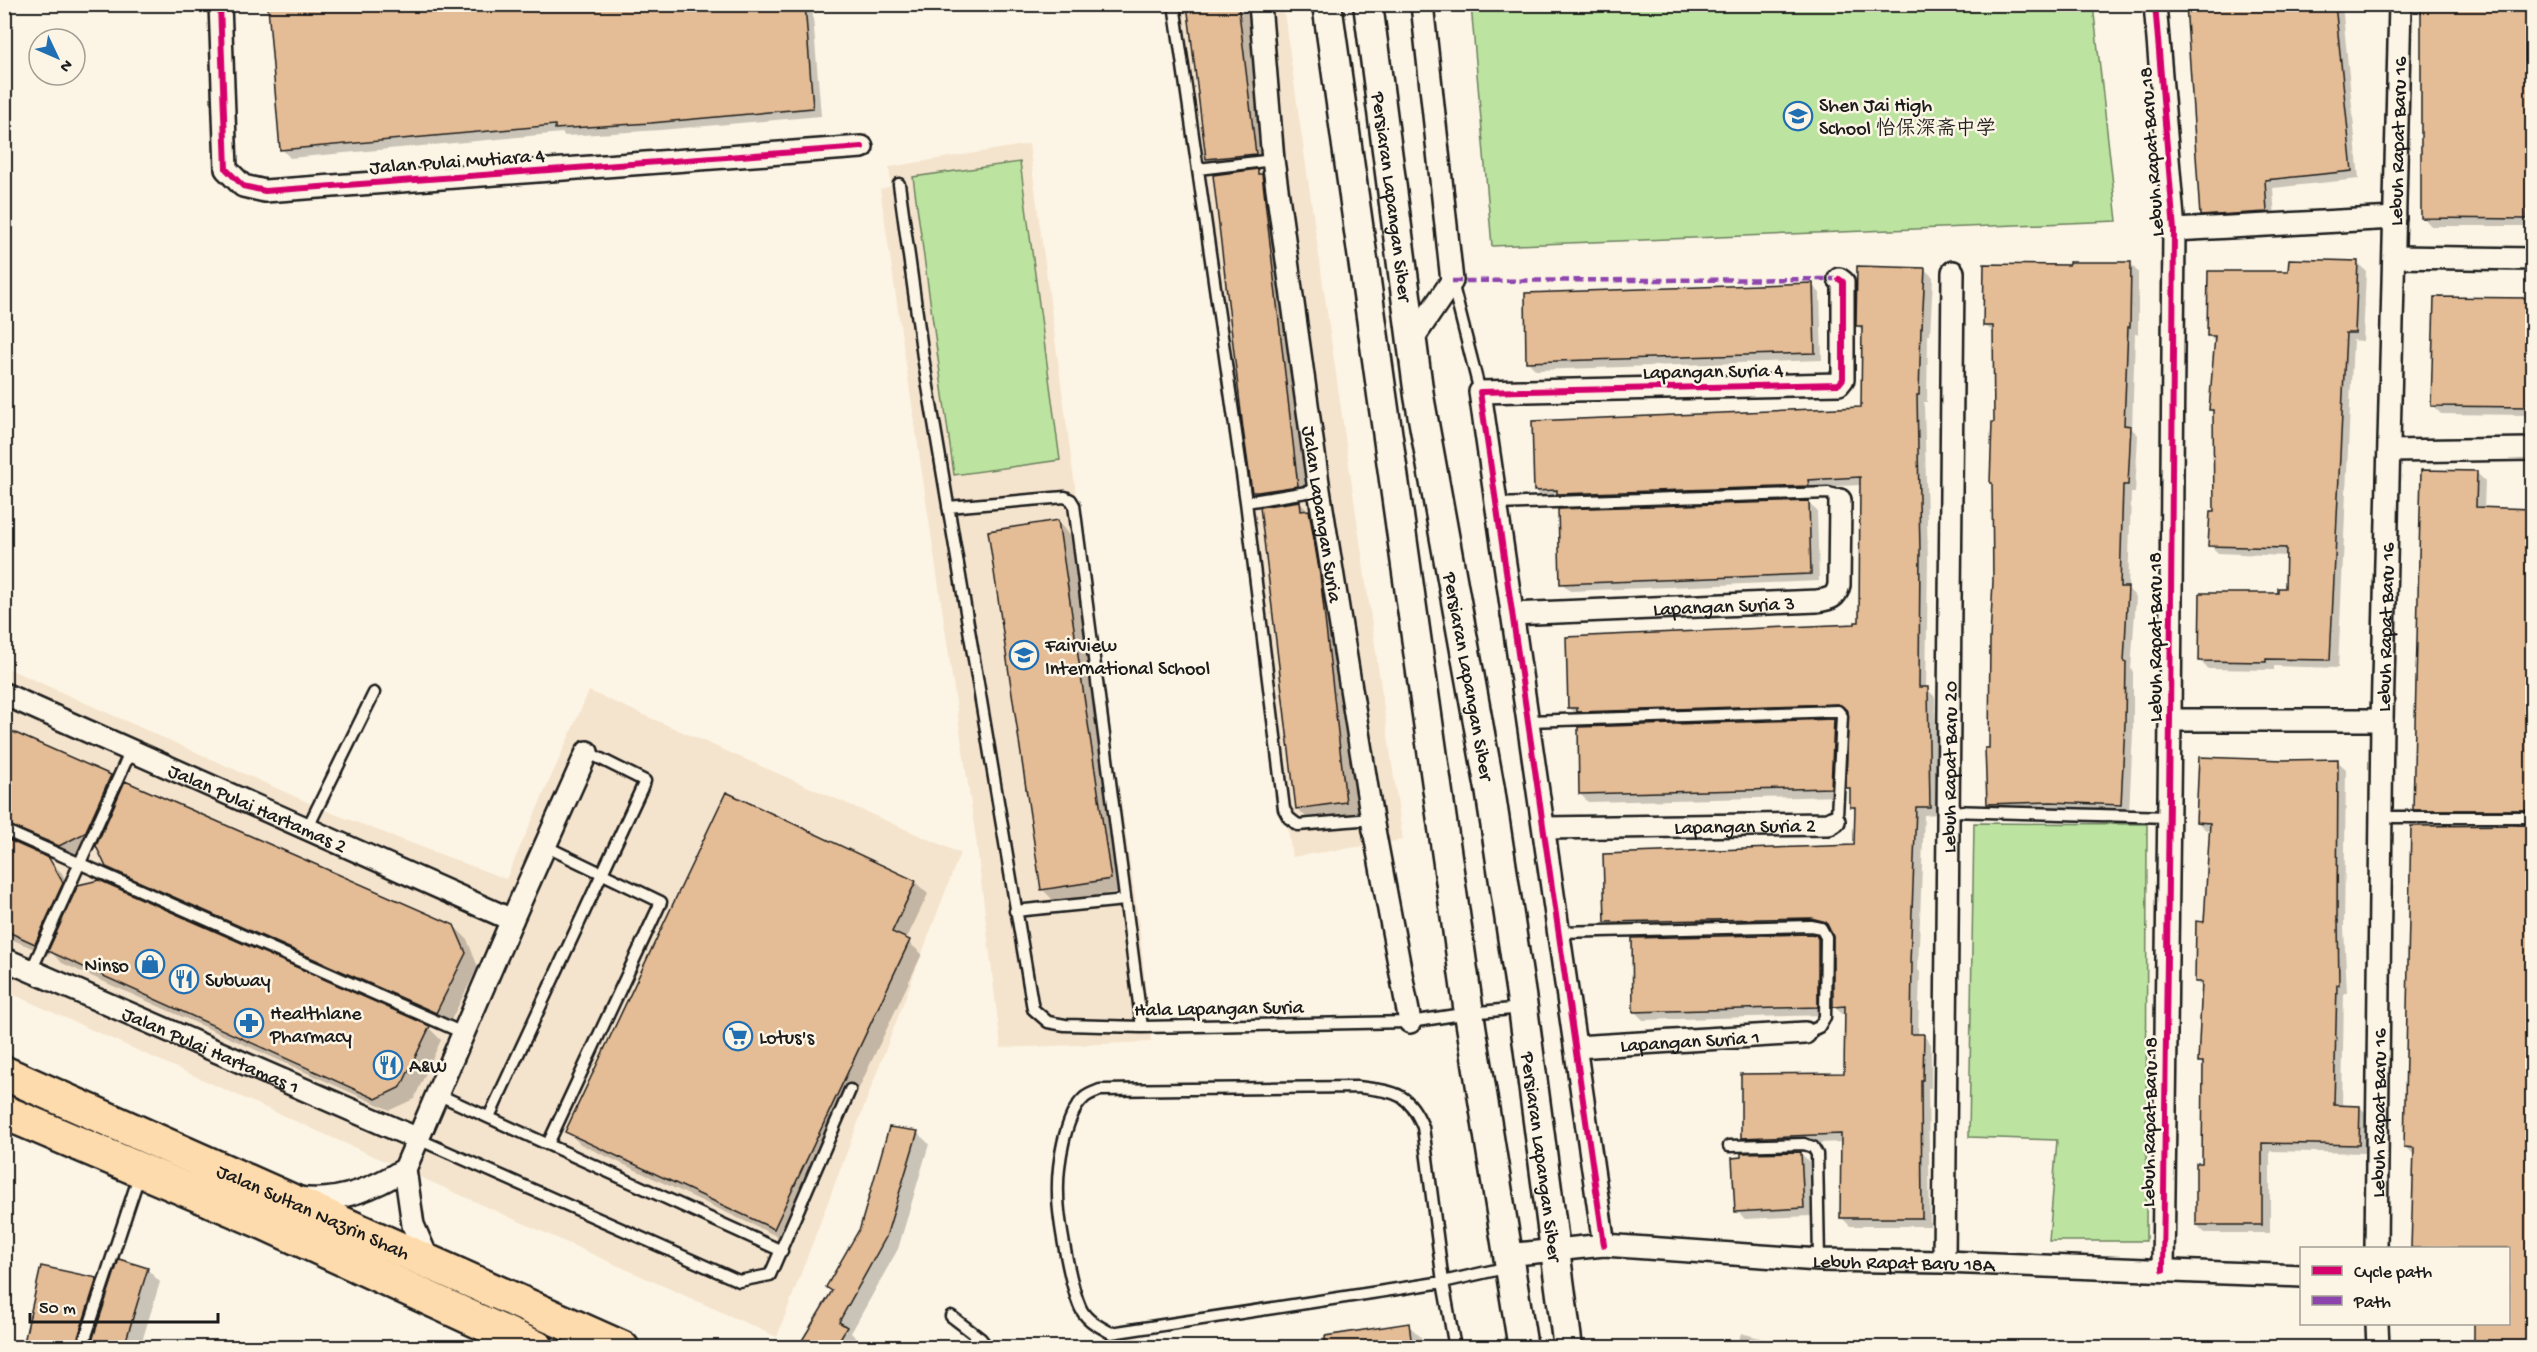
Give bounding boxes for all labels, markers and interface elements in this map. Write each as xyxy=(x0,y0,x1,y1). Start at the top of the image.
north arrow xyxy=(27,27,87,87)
text: N xyxy=(54,55,76,76)
street label: Lebuh Rapat Baru 16 xyxy=(2386,55,2414,226)
street label: Lebuh Rapat Baru 18 xyxy=(2136,66,2171,237)
street label: Persiaran Lapangan Siber xyxy=(1364,90,1415,305)
place label: Shen Jai High School 怡保深斋中学 xyxy=(1819,96,1996,142)
school or university icon: Shen Jai High School 怡保深斋中学 xyxy=(1782,100,1814,132)
street label: Jalan Pulai Mutiara 4 xyxy=(369,146,546,181)
street label: Lapangan Suria 4 xyxy=(1642,361,1784,386)
street label: Jalan Lapangan Suria xyxy=(1295,425,1345,605)
street label: Lebuh Rapat Baru 16 xyxy=(2374,541,2401,712)
street label: Lebuh Rapat Baru 18 xyxy=(2146,552,2169,722)
street label: Persiaran Lapangan Siber xyxy=(1436,570,1497,785)
street label: Lapangan Suria 3 xyxy=(1653,594,1795,623)
place label: Fairview International School xyxy=(1044,636,1210,682)
school or university icon: Fairview International School xyxy=(1008,639,1040,671)
street label: Lebuh Rapat Baru 20 xyxy=(1940,681,1964,853)
street label: Jalan Pulai Hartamas 2 xyxy=(164,761,349,860)
street label: Lapangan Suria 2 xyxy=(1674,816,1816,841)
shop icon: Ninso xyxy=(134,948,166,980)
place label: Ninso xyxy=(84,956,129,979)
restaurant icon: Subway xyxy=(168,963,200,995)
place label: Subway xyxy=(205,971,271,994)
street label: Hala Lapangan Suria xyxy=(1134,998,1305,1023)
street label: Jalan Pulai Hartamas 1 xyxy=(118,1004,302,1101)
place label: Healthlane Pharmacy xyxy=(269,1004,362,1050)
pharmacy icon: Healthlane Pharmacy xyxy=(233,1007,265,1039)
supermarket icon: Lotus's xyxy=(722,1020,754,1052)
street label: Lebuh Rapat Baru 16 xyxy=(2369,1027,2394,1198)
place label: Lotus's xyxy=(759,1028,815,1051)
street label: Lapangan Suria 1 xyxy=(1620,1028,1760,1059)
street label: Lebuh Rapat Baru 18 xyxy=(2139,1037,2164,1207)
restaurant icon: A&W xyxy=(372,1049,404,1081)
street label: Persiaran Lapangan Siber xyxy=(1514,1050,1565,1265)
place label: A&W xyxy=(409,1057,447,1080)
street label: Jalan Sultan Nazrin Shah xyxy=(212,1161,413,1267)
legend xyxy=(2300,1247,2510,1325)
street label: Lebuh Rapat Baru 18A xyxy=(1812,1252,1996,1279)
text: Cycle path xyxy=(2354,1263,2432,1284)
scale bar xyxy=(30,1286,218,1324)
text: Path xyxy=(2353,1293,2391,1314)
text: 50 m xyxy=(39,1299,76,1320)

